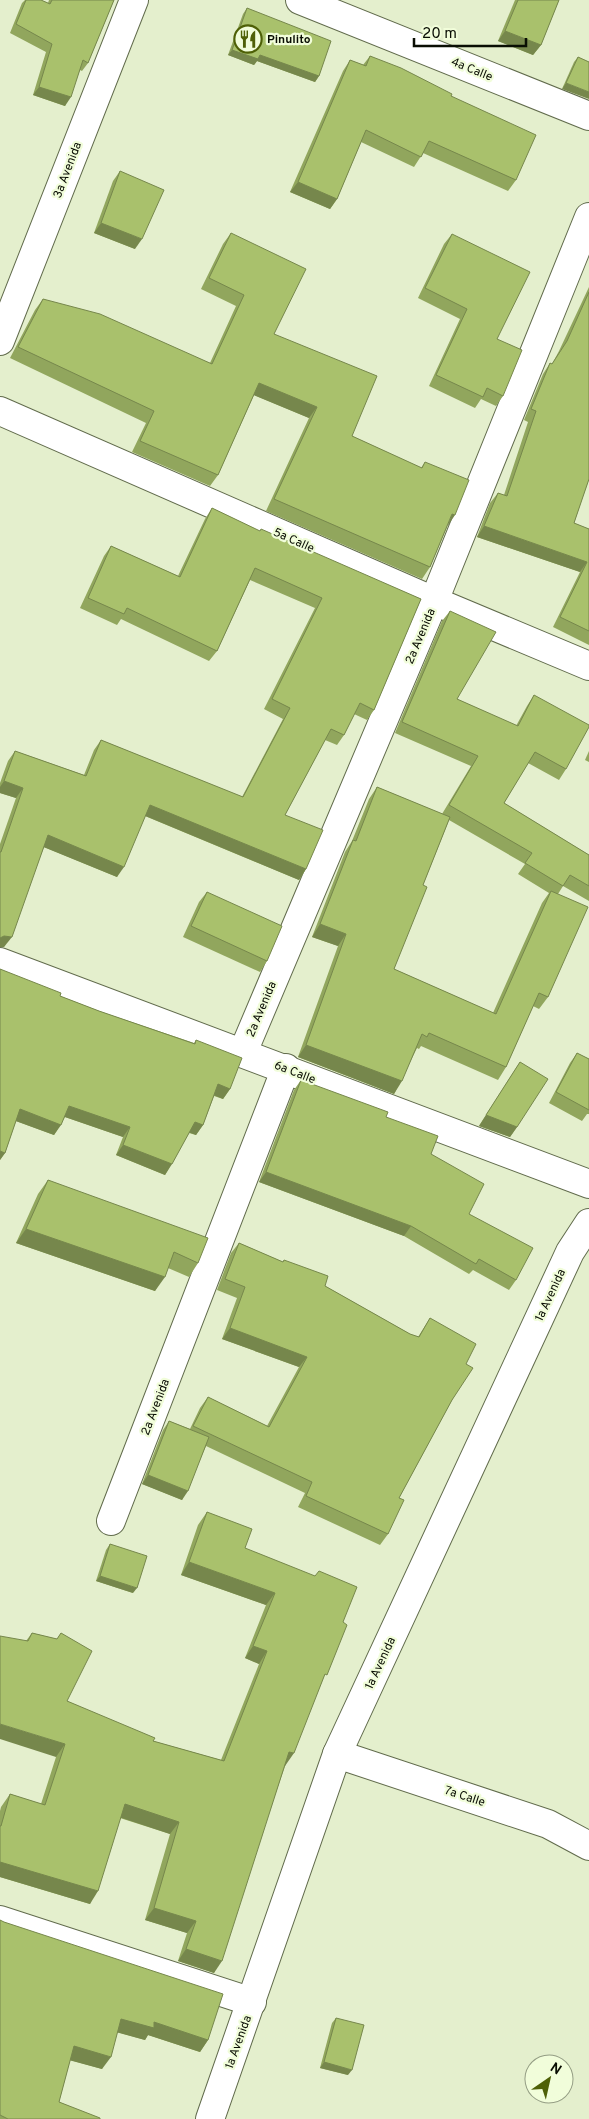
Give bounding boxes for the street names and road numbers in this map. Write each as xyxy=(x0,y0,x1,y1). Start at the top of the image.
street label: 4a Calle xyxy=(449,54,495,85)
street label: 3a Avenida xyxy=(50,140,86,201)
street label: 5a Calle xyxy=(271,525,317,557)
street label: 2a Avenida xyxy=(402,606,440,667)
street label: 2a Avenida xyxy=(243,979,281,1040)
street label: 6a Calle xyxy=(272,1058,318,1088)
street label: 1a Avenida xyxy=(532,1267,570,1324)
street label: 2a Avenida xyxy=(138,1377,174,1438)
street label: 1a Avenida xyxy=(362,1635,400,1692)
street label: 7a Calle xyxy=(442,1783,487,1811)
street label: 1a Avenida xyxy=(222,2013,256,2071)

